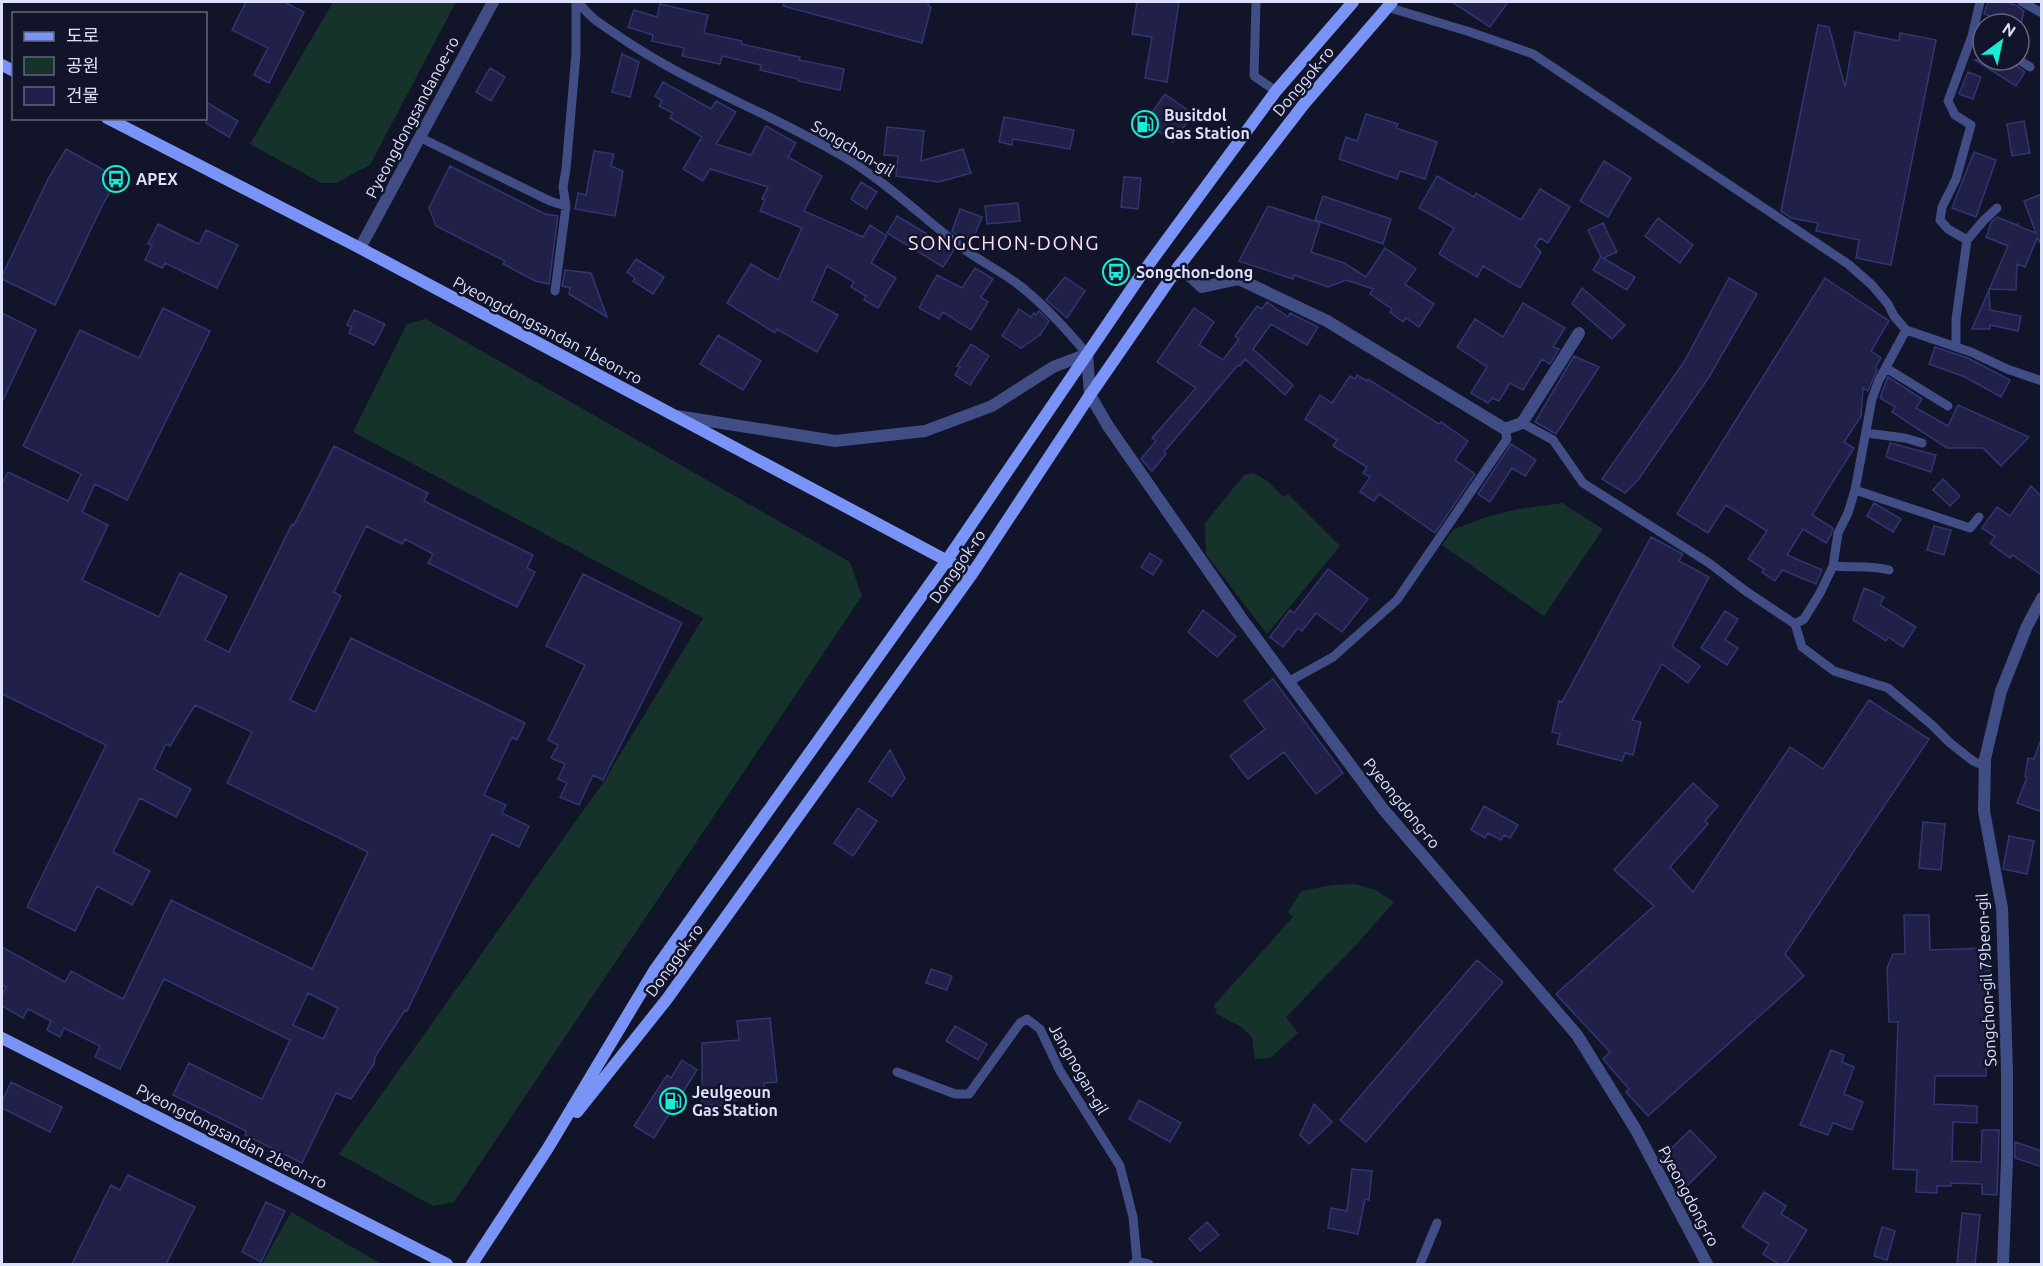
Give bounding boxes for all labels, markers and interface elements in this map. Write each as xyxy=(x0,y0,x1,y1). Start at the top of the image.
legend xyxy=(12,12,207,120)
north arrow xyxy=(1971,12,2031,72)
text: N xyxy=(1999,19,2019,40)
text: 도로 xyxy=(66,25,99,45)
street label: Pyeongdongsandanoe-ro xyxy=(362,33,462,201)
street label: Donggok-ro xyxy=(1269,43,1337,119)
text: 공원 xyxy=(66,55,99,75)
text: 건물 xyxy=(66,85,99,105)
place label: Busitdol Gas Station xyxy=(1164,106,1250,142)
fuel station icon: Busitdol Gas Station xyxy=(1130,109,1160,139)
street label: Songchon-gil xyxy=(808,116,898,180)
bus stop icon: APEX xyxy=(101,164,131,194)
place label: APEX xyxy=(136,170,178,188)
district label: SONGCHON-DONG xyxy=(908,231,1100,254)
bus stop icon: Songchon-dong xyxy=(1101,257,1131,287)
place label: Songchon-dong xyxy=(1136,263,1253,281)
street label: Pyeongdongsandan 1beon-ro xyxy=(450,272,646,388)
street label: Donggok-ro xyxy=(925,526,989,606)
street label: Pyeongdong-ro xyxy=(1360,754,1444,852)
street label: Songchon-gil 79beon-gil xyxy=(1972,893,2000,1067)
street label: Donggok-ro xyxy=(642,920,706,1000)
street label: Jangnogan-gil xyxy=(1046,1021,1112,1117)
street label: Pyeongdongsandan 2beon-ro xyxy=(134,1080,330,1192)
place label: Jeulgeoun Gas Station xyxy=(692,1083,778,1119)
fuel station icon: Jeulgeoun Gas Station xyxy=(658,1086,688,1116)
street label: Pyeongdong-ro xyxy=(1655,1143,1723,1249)

